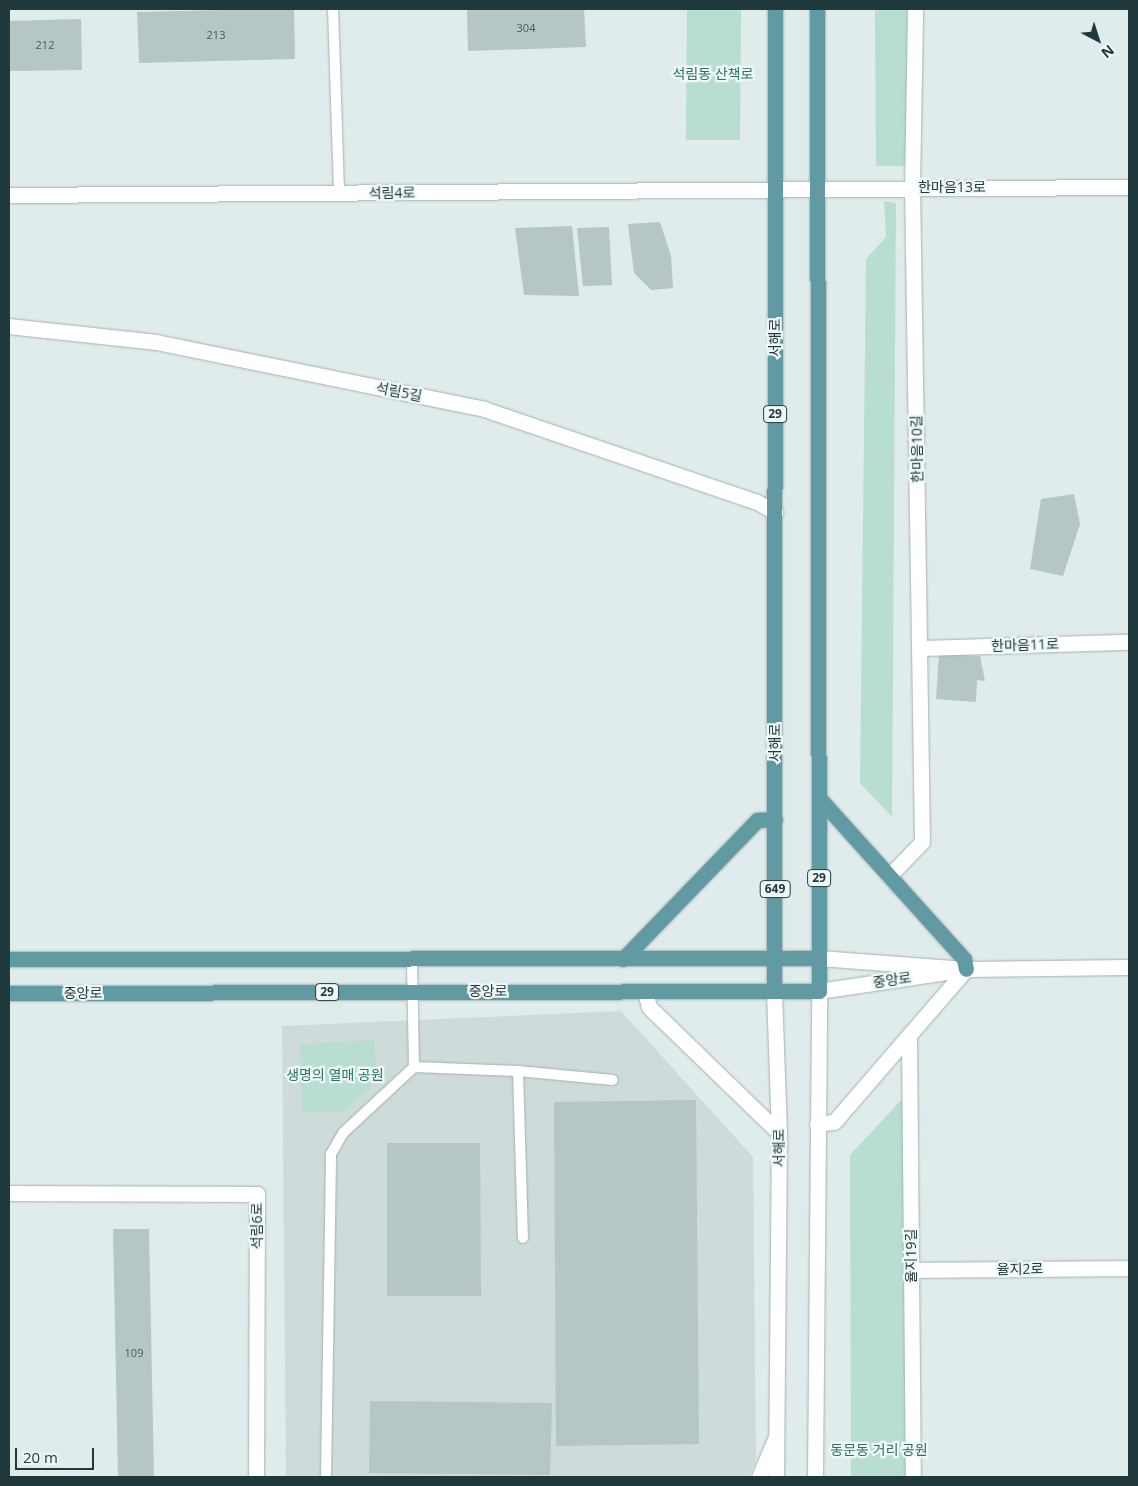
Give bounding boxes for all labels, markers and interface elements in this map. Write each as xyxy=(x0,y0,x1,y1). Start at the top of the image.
north arrow xyxy=(1073,15,1123,65)
house number: 304 xyxy=(517,21,535,35)
house number: 213 xyxy=(207,28,225,42)
house number: 212 xyxy=(36,38,54,52)
text: N xyxy=(1097,41,1118,63)
park label: 석림동 산책로 xyxy=(673,66,753,82)
street label: 한마음13로 xyxy=(918,179,986,195)
street label: 석림4로 xyxy=(369,184,415,202)
street label: 서해로 xyxy=(767,319,783,357)
street label: 석림5길 xyxy=(375,379,423,405)
road number: 29 xyxy=(762,404,788,424)
street label: 한마음10길 xyxy=(908,415,926,483)
street label: 한마음11로 xyxy=(991,635,1059,655)
street label: 서해로 xyxy=(767,724,783,762)
road number: 29 xyxy=(806,868,832,888)
road number: 649 xyxy=(759,880,791,899)
street label: 중앙로 xyxy=(872,969,912,991)
road number: 29 xyxy=(314,982,340,1002)
street label: 중앙로 xyxy=(469,983,507,999)
street label: 중앙로 xyxy=(64,985,102,1001)
park label: 생명의 열매 공원 xyxy=(286,1067,384,1083)
street label: 서해로 xyxy=(771,1129,787,1167)
street label: 석림6로 xyxy=(249,1203,265,1249)
street label: 율지19길 xyxy=(903,1229,919,1283)
street label: 율지2로 xyxy=(997,1260,1043,1278)
house number: 109 xyxy=(125,1346,143,1360)
scale bar xyxy=(18,1438,96,1470)
park label: 동문동 거리 공원 xyxy=(830,1442,928,1458)
text: 20 m xyxy=(23,1447,58,1467)

